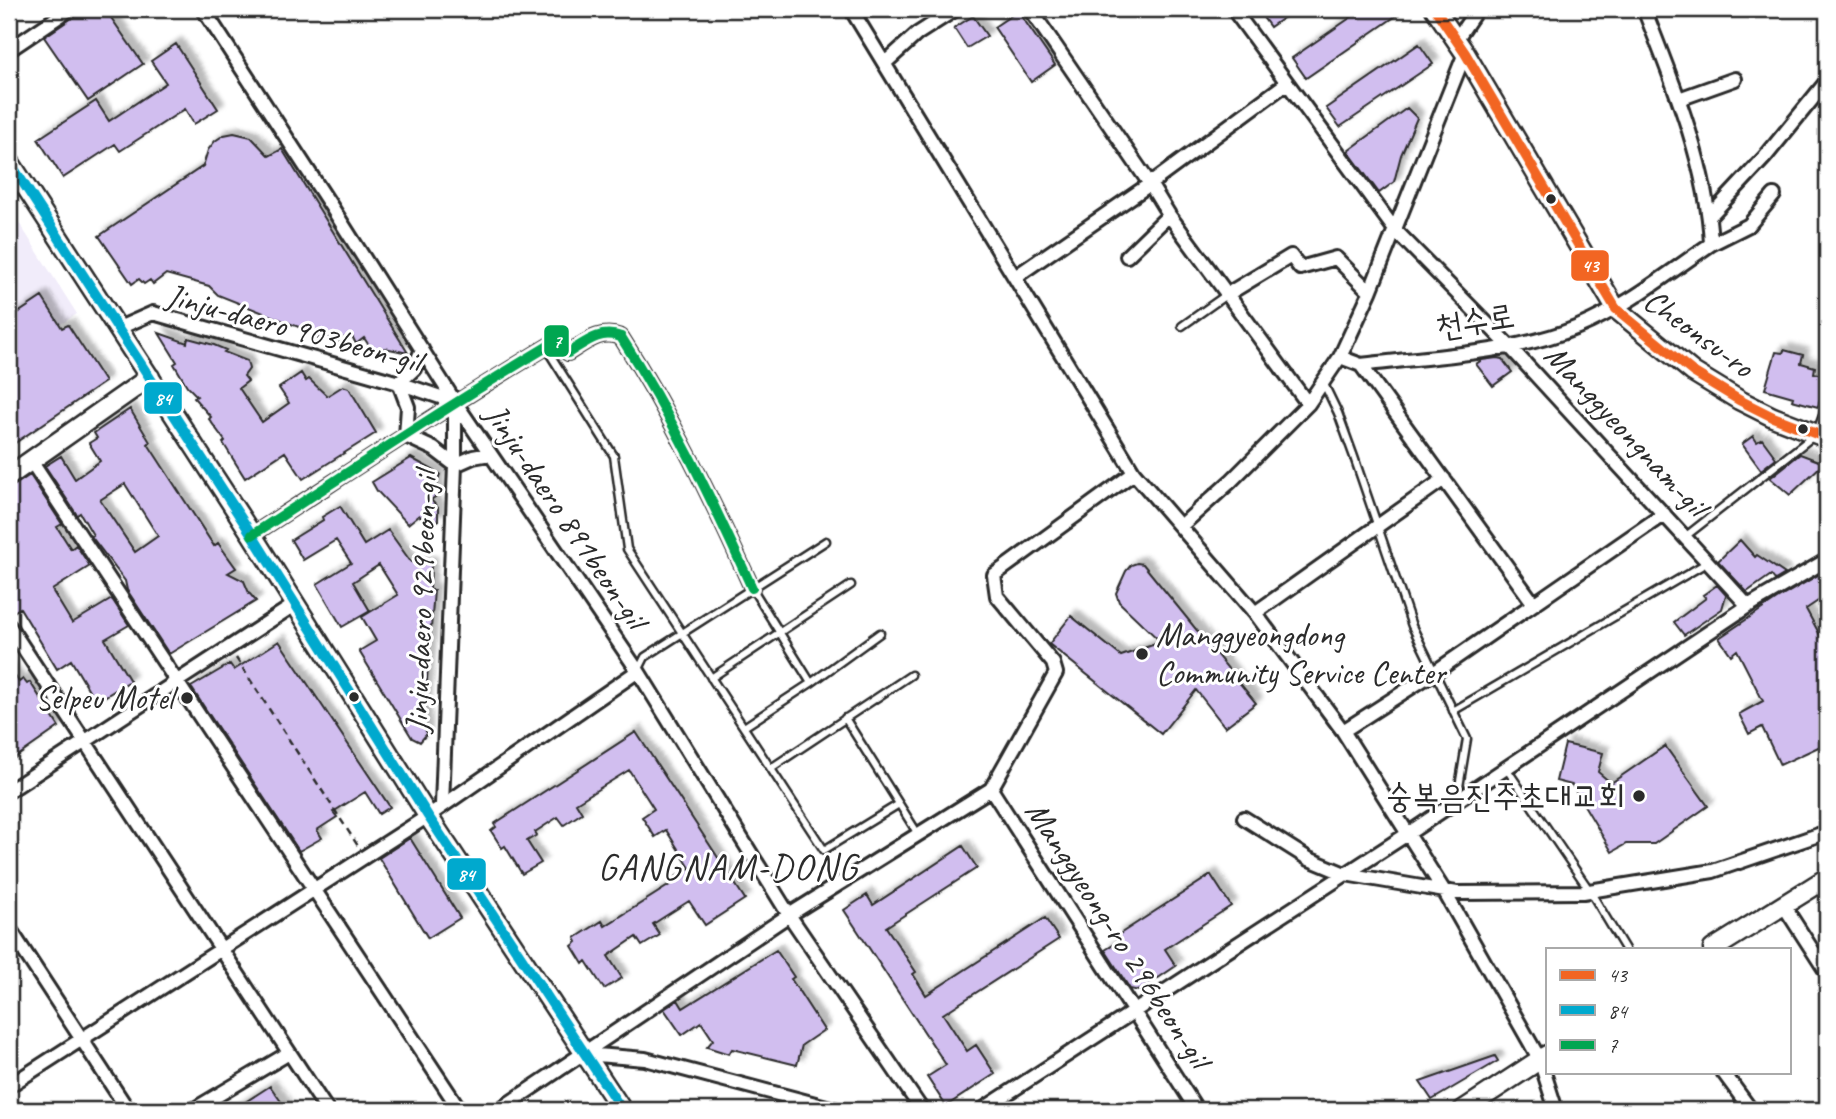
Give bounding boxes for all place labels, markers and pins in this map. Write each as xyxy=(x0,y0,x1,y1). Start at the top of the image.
unlabelled marker xyxy=(1544,192,1558,206)
unlabelled marker xyxy=(1796,422,1810,436)
place label: Manggyeongdong Community Service Center xyxy=(1156,614,1447,694)
marker: Manggyeongdong Community Service Center xyxy=(1134,646,1150,662)
place label: Selpeu Motel xyxy=(35,677,178,719)
marker: Selpeu Motel xyxy=(179,690,195,706)
unlabelled marker xyxy=(347,690,361,704)
place label: 숭복음진주초대교회 xyxy=(1386,775,1625,817)
marker: 숭복음진주초대교회 xyxy=(1631,788,1647,804)

